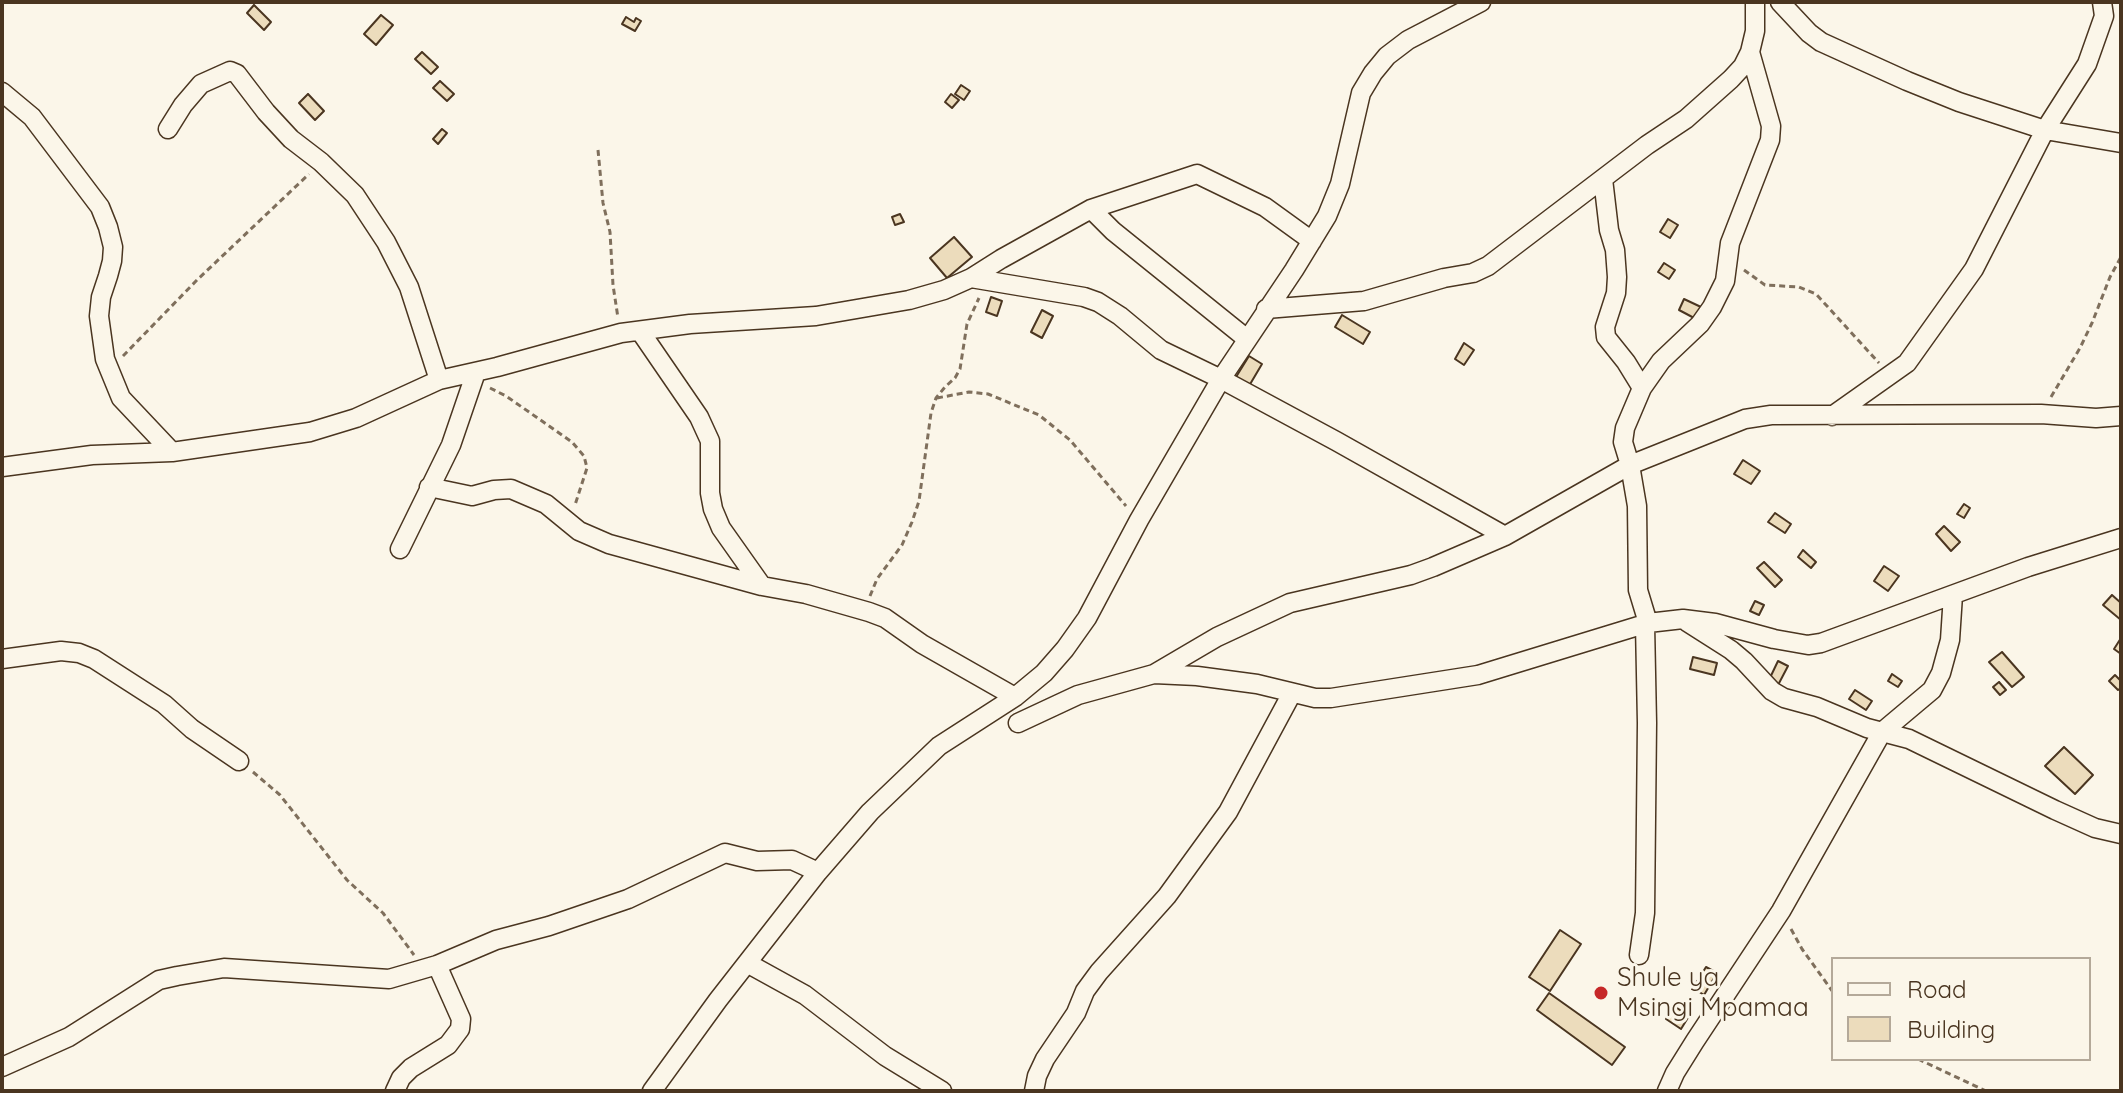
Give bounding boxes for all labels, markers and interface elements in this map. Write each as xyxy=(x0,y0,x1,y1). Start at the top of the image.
legend xyxy=(1831,957,2091,1061)
place label: Shule ya Msingi Mpamaa xyxy=(1617,962,1809,1024)
text: Road xyxy=(1907,974,1967,1004)
marker: Shule ya Msingi Mpamaa xyxy=(1592,984,1610,1002)
text: Building xyxy=(1907,1014,1995,1044)

